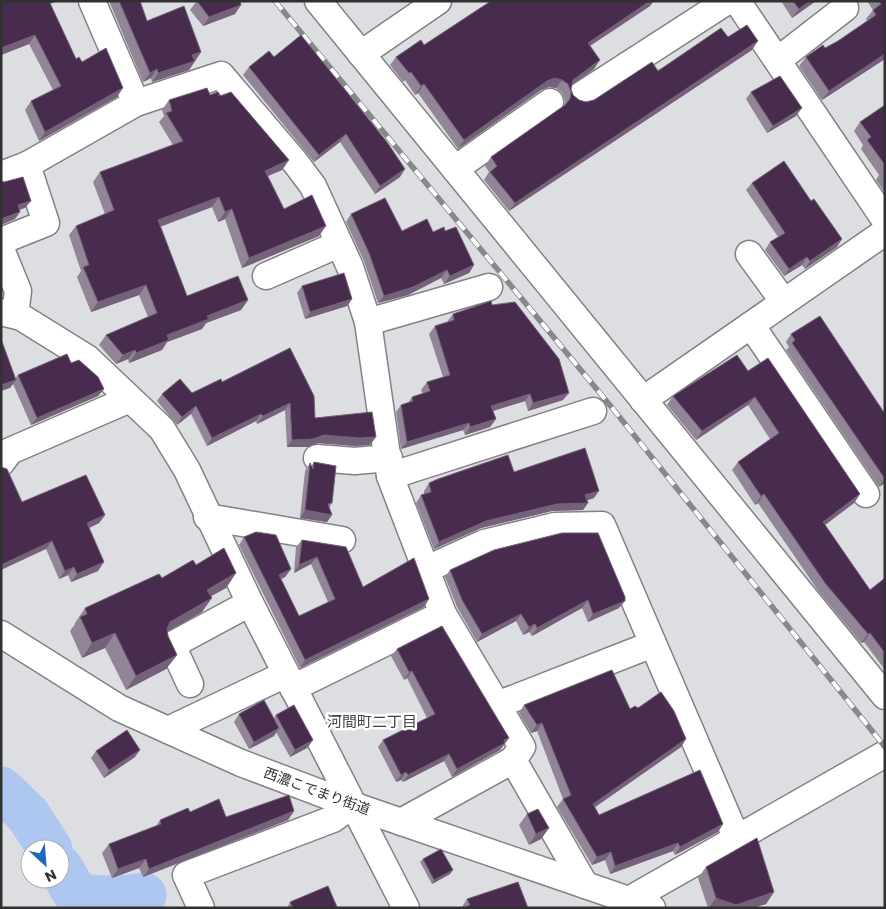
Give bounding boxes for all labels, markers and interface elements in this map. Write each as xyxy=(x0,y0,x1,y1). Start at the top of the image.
district label: 河間町二丁目 xyxy=(327,711,417,732)
street label: 西濃こでまり街道 xyxy=(261,762,373,820)
north arrow xyxy=(20,839,70,889)
text: N xyxy=(42,864,60,887)

